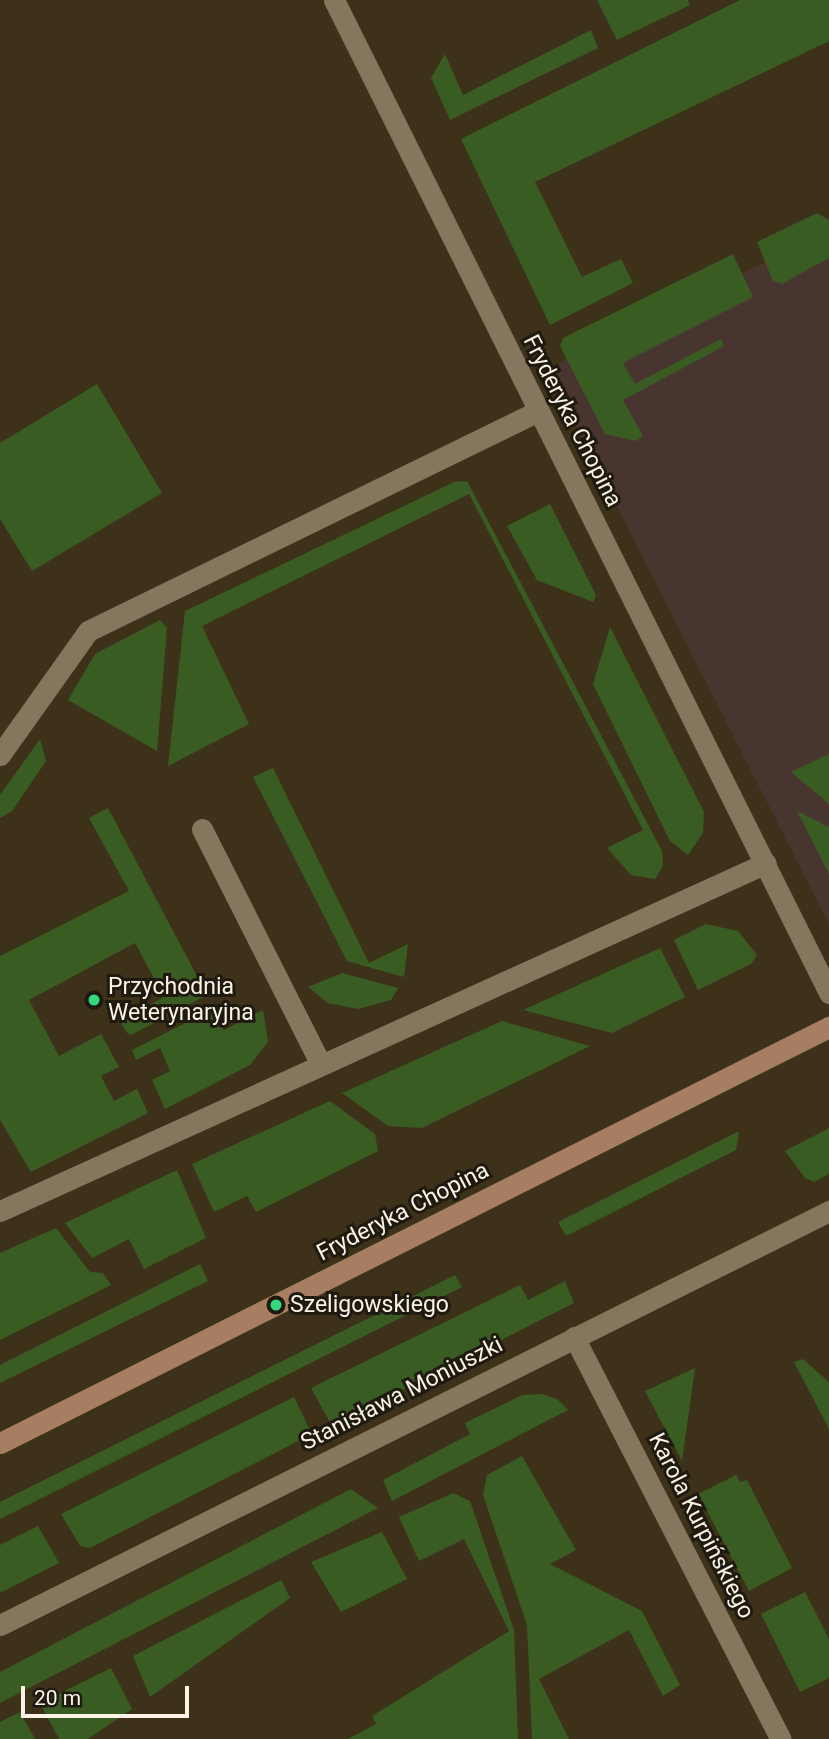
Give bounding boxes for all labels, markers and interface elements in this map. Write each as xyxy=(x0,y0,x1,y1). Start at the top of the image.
street label: Fryderyka Chopina xyxy=(517,330,627,512)
place label: Przychodnia Weterynaryjna xyxy=(108,973,254,1027)
marker: Przychodnia Weterynaryjna xyxy=(86,992,102,1008)
street label: Fryderyka Chopina xyxy=(312,1157,494,1267)
place label: Szeligowskiego xyxy=(290,1291,449,1319)
marker: Szeligowskiego xyxy=(268,1297,284,1313)
street label: Stanisława Moniuszki xyxy=(296,1331,508,1457)
street label: Karola Kurpińskiego xyxy=(642,1429,760,1623)
scale bar xyxy=(24,1672,192,1716)
text: 20 m xyxy=(34,1686,81,1710)

